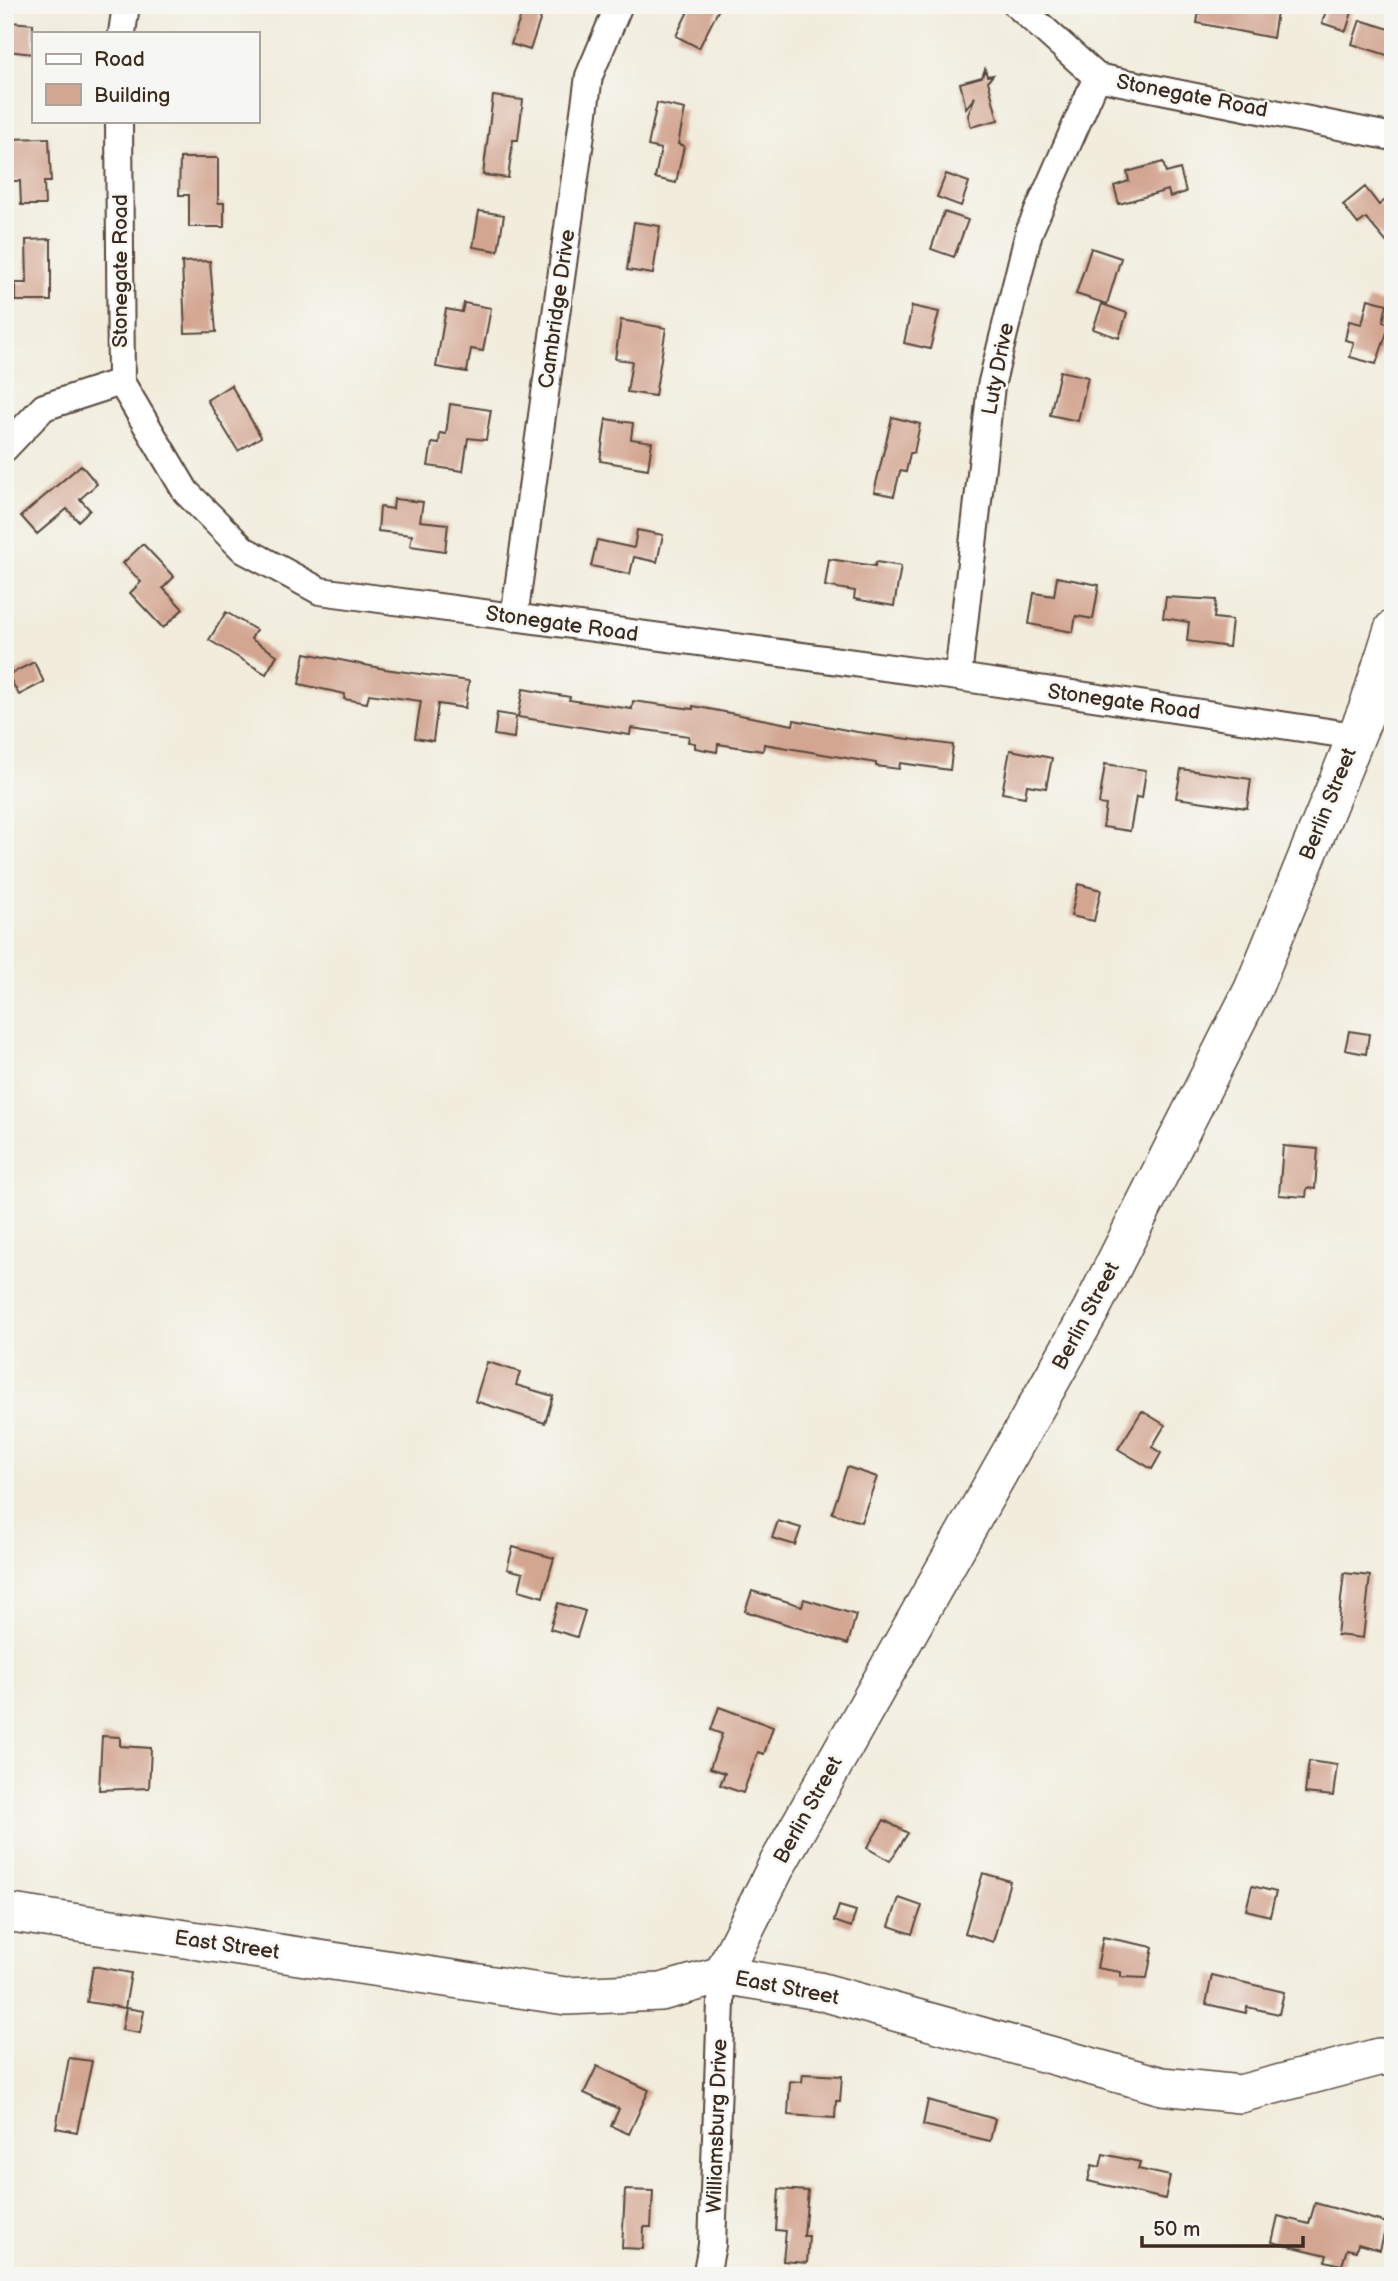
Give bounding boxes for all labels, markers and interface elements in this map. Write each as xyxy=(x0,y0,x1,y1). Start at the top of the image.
legend xyxy=(32,32,259,122)
text: Road xyxy=(94,47,145,72)
street label: Stonegate Road xyxy=(1114,69,1270,123)
text: Building xyxy=(94,83,170,108)
street label: Stonegate Road xyxy=(108,194,133,348)
street label: Cambridge Drive xyxy=(533,228,581,390)
street label: Luty Drive xyxy=(977,321,1019,417)
street label: Stonegate Road xyxy=(484,601,640,647)
street label: Stonegate Road xyxy=(1046,679,1202,725)
street label: Berlin Street xyxy=(1294,744,1362,864)
street label: Berlin Street xyxy=(1047,1257,1125,1374)
street label: Berlin Street xyxy=(768,1752,848,1868)
street label: East Street xyxy=(173,1925,282,1965)
street label: East Street xyxy=(733,1966,842,2010)
street label: Williamsburg Drive xyxy=(701,2038,733,2214)
scale bar xyxy=(1142,2204,1304,2248)
text: 50 m xyxy=(1153,2217,1200,2242)

